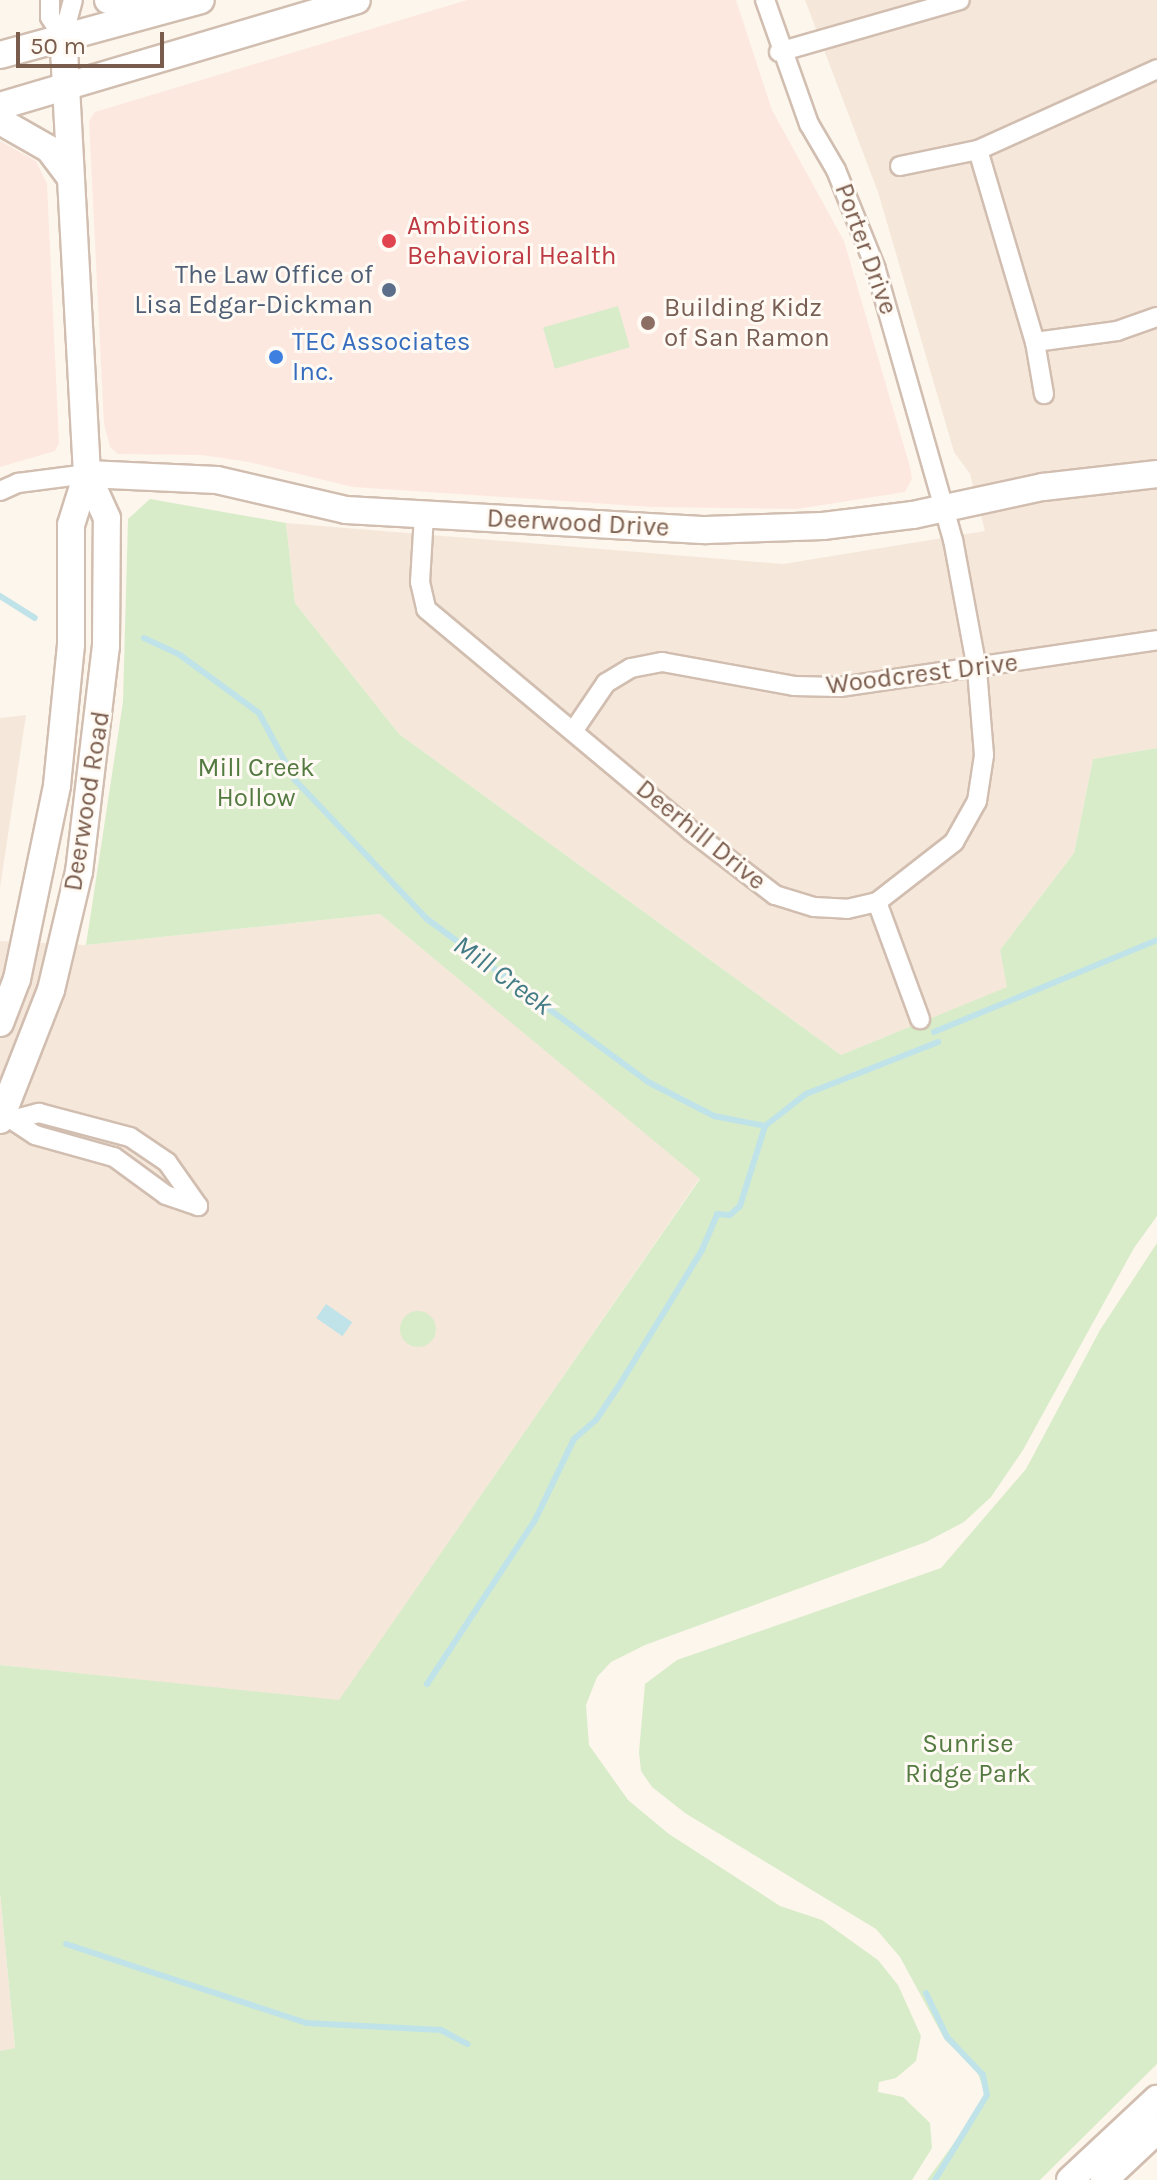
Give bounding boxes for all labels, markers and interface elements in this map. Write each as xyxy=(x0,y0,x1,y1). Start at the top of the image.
scale bar xyxy=(20,16,168,66)
text: 50 m xyxy=(30,32,86,60)
street label: Porter Drive xyxy=(828,179,904,319)
place label: Ambitions Behavioral Health xyxy=(407,210,616,272)
marker: Ambitions Behavioral Health xyxy=(378,230,400,252)
place label: The Law Office of Lisa Edgar-Dickman xyxy=(134,259,373,320)
marker: The Law Office of Lisa Edgar-Dickman xyxy=(380,281,398,299)
place label: Building Kidz of San Ramon xyxy=(664,292,830,354)
marker: Building Kidz of San Ramon xyxy=(639,314,657,332)
place label: TEC Associates Inc. xyxy=(292,326,470,388)
marker: TEC Associates Inc. xyxy=(267,348,285,366)
street label: Deerwood Drive xyxy=(486,503,670,543)
street label: Woodcrest Drive xyxy=(824,647,1020,701)
street label: Deerwood Road xyxy=(57,709,117,893)
park label: Mill Creek Hollow xyxy=(197,752,315,814)
street label: Deerhill Drive xyxy=(630,773,772,897)
water label: Mill Creek xyxy=(447,928,559,1022)
park label: Sunrise Ridge Park xyxy=(905,1728,1031,1790)

